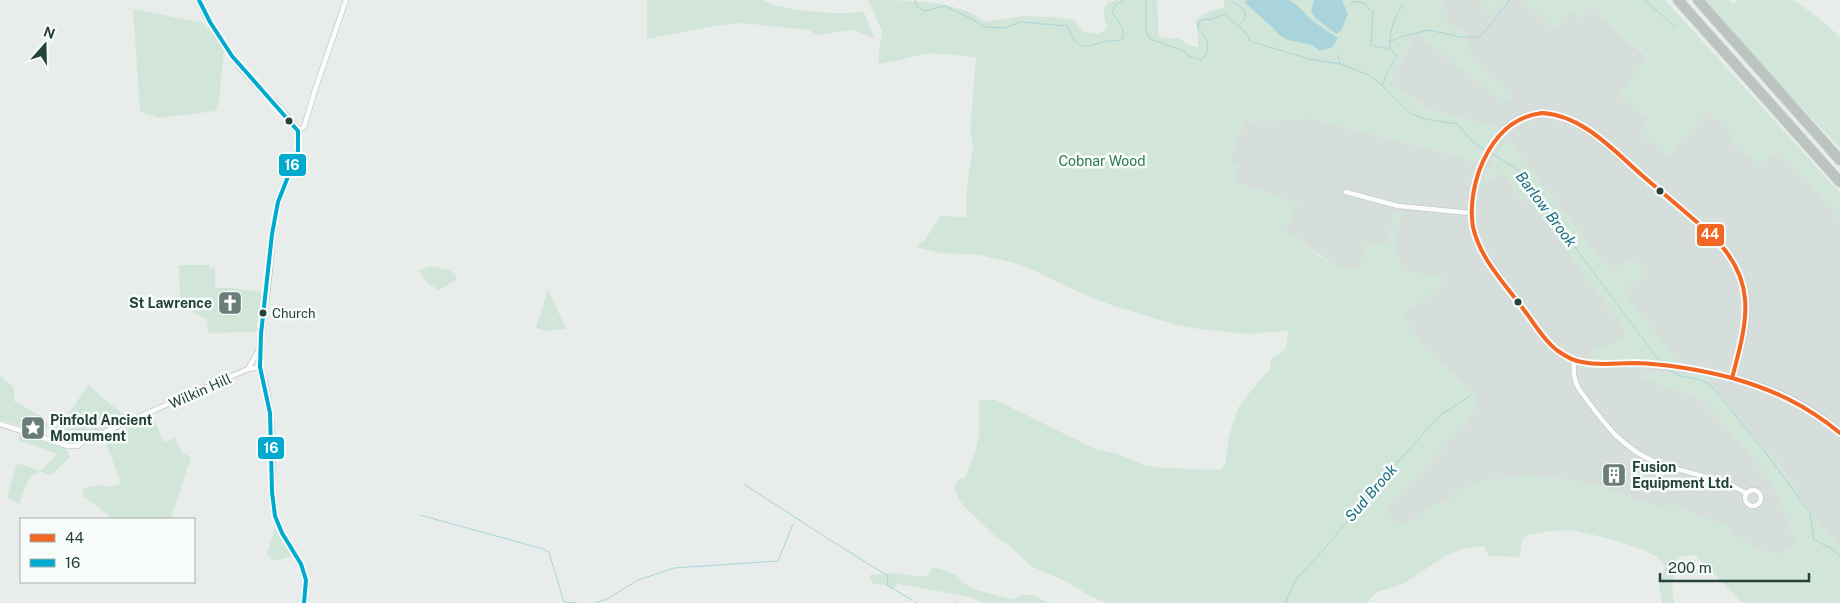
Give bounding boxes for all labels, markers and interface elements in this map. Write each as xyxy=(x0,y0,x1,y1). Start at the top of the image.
north arrow xyxy=(20,20,70,70)
text: N xyxy=(42,23,57,42)
unlabelled marker xyxy=(284,116,294,126)
line badge: 16 xyxy=(278,153,307,177)
park label: Cobnar Wood xyxy=(1058,153,1146,169)
text: 16 xyxy=(284,157,300,173)
water label: Barlow Brook xyxy=(1513,168,1581,250)
unlabelled marker xyxy=(1655,186,1665,196)
line badge: 44 xyxy=(1696,223,1725,247)
text: 44 xyxy=(1701,226,1719,242)
church icon: St Lawrence xyxy=(217,290,243,316)
place label: St Lawrence xyxy=(129,295,212,311)
unlabelled marker xyxy=(1513,297,1523,307)
place label: Church xyxy=(272,306,316,321)
marker: Church xyxy=(258,308,268,318)
street label: Wilkin Hill xyxy=(166,370,234,412)
place label: Pinfold Ancient Momument xyxy=(50,412,152,444)
place icon: Pinfold Ancient Momument xyxy=(20,415,46,441)
line badge: 16 xyxy=(257,436,285,460)
text: 16 xyxy=(263,440,279,456)
place label: Fusion Equipment Ltd. xyxy=(1632,459,1733,491)
water label: Sud Brook xyxy=(1341,460,1401,525)
building icon: Fusion Equipment Ltd. xyxy=(1601,462,1627,488)
legend xyxy=(20,518,195,583)
text: 44 xyxy=(65,529,84,546)
scale bar xyxy=(1660,550,1809,582)
text: 16 xyxy=(65,554,80,571)
text: 200 m xyxy=(1668,559,1712,576)

